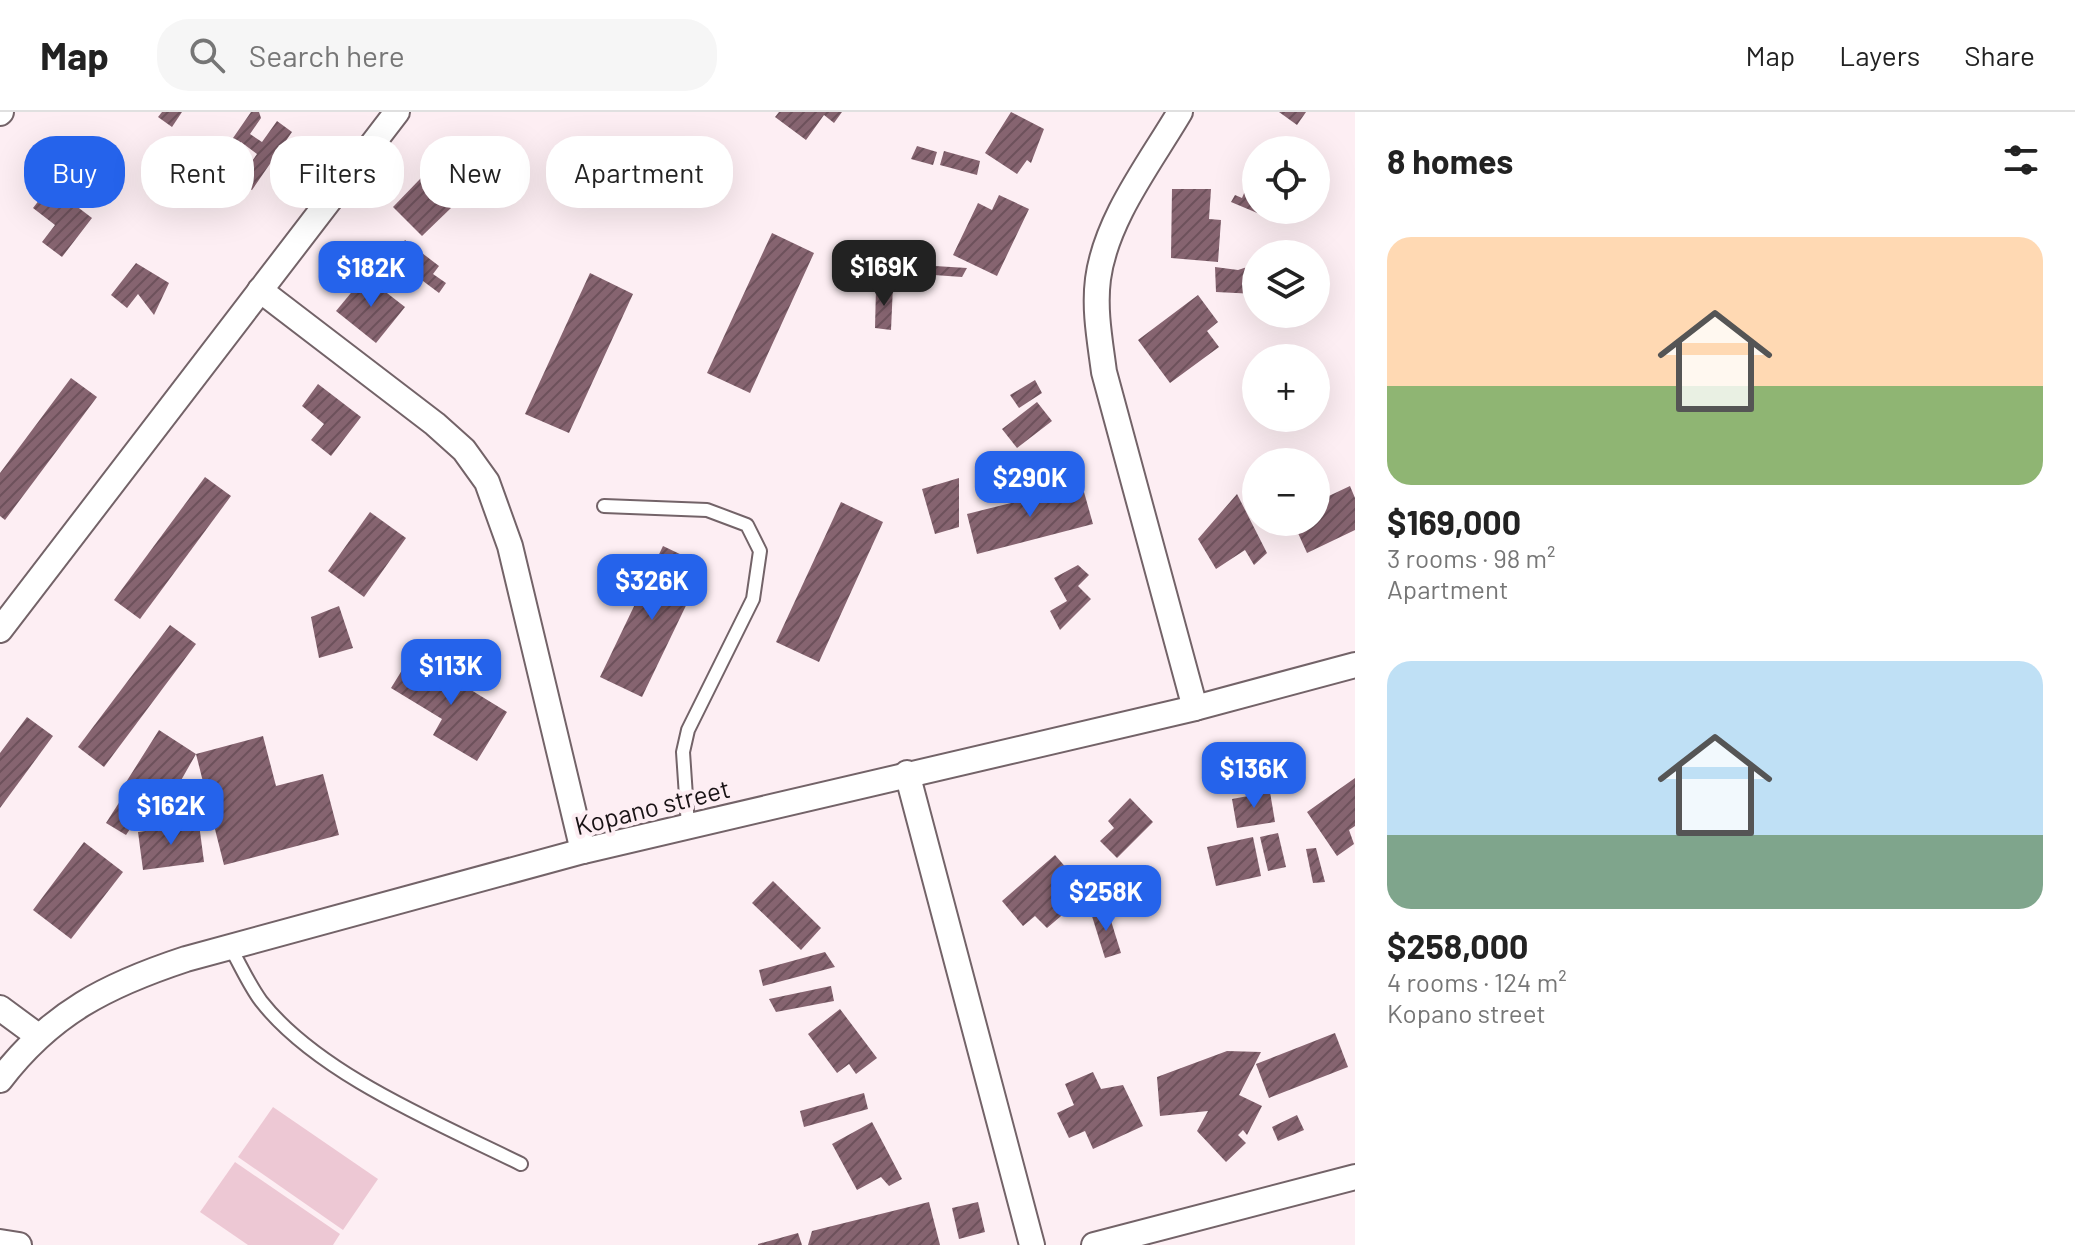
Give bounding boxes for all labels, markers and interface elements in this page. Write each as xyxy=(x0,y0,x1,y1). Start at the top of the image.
search box xyxy=(157,19,717,91)
text: Map xyxy=(40,32,109,78)
icon: search xyxy=(185,33,229,77)
text: Search here xyxy=(249,37,405,73)
text: Map xyxy=(1745,38,1795,72)
text: Layers xyxy=(1839,38,1920,72)
text: Share xyxy=(1964,38,2035,72)
chip: Buy xyxy=(24,136,125,208)
chip: Rent xyxy=(141,136,254,208)
chip: Filters xyxy=(270,136,404,208)
chip: New xyxy=(420,136,530,208)
chip: Apartment xyxy=(546,136,733,208)
map controls xyxy=(1242,136,1330,536)
button: locate xyxy=(1242,136,1330,224)
icon: filters xyxy=(1999,138,2043,182)
text: 8 homes xyxy=(1387,140,1513,181)
pin: $169K xyxy=(828,240,940,308)
button: layers xyxy=(1242,240,1330,328)
pin: $182K xyxy=(315,241,427,309)
text: $169K xyxy=(850,250,918,281)
text: $182K xyxy=(337,251,405,282)
icon: home xyxy=(1643,289,1787,433)
button: + xyxy=(1242,344,1330,432)
button: − xyxy=(1242,448,1330,536)
pin: $290K xyxy=(974,451,1086,519)
text: $290K xyxy=(993,461,1067,492)
text: $169,000 xyxy=(1387,501,1521,542)
text: 3 rooms · 98 m² xyxy=(1387,542,1555,573)
pin: $326K xyxy=(596,554,708,622)
text: $326K xyxy=(615,564,689,595)
text: Apartment xyxy=(1387,573,1508,604)
pin: $113K xyxy=(395,639,507,707)
text: $113K xyxy=(419,649,483,680)
icon: home xyxy=(1643,713,1787,857)
pin: $136K xyxy=(1198,742,1310,810)
text: $136K xyxy=(1220,752,1288,783)
street label: Kopano street xyxy=(571,772,733,840)
pin: $162K xyxy=(115,779,227,847)
text: $162K xyxy=(137,789,205,820)
pin: $258K xyxy=(1050,865,1162,933)
text: $258K xyxy=(1069,875,1143,906)
text: $258,000 xyxy=(1387,925,1528,966)
text: 4 rooms · 124 m² xyxy=(1387,966,1567,997)
text: Kopano street xyxy=(1387,997,1546,1028)

